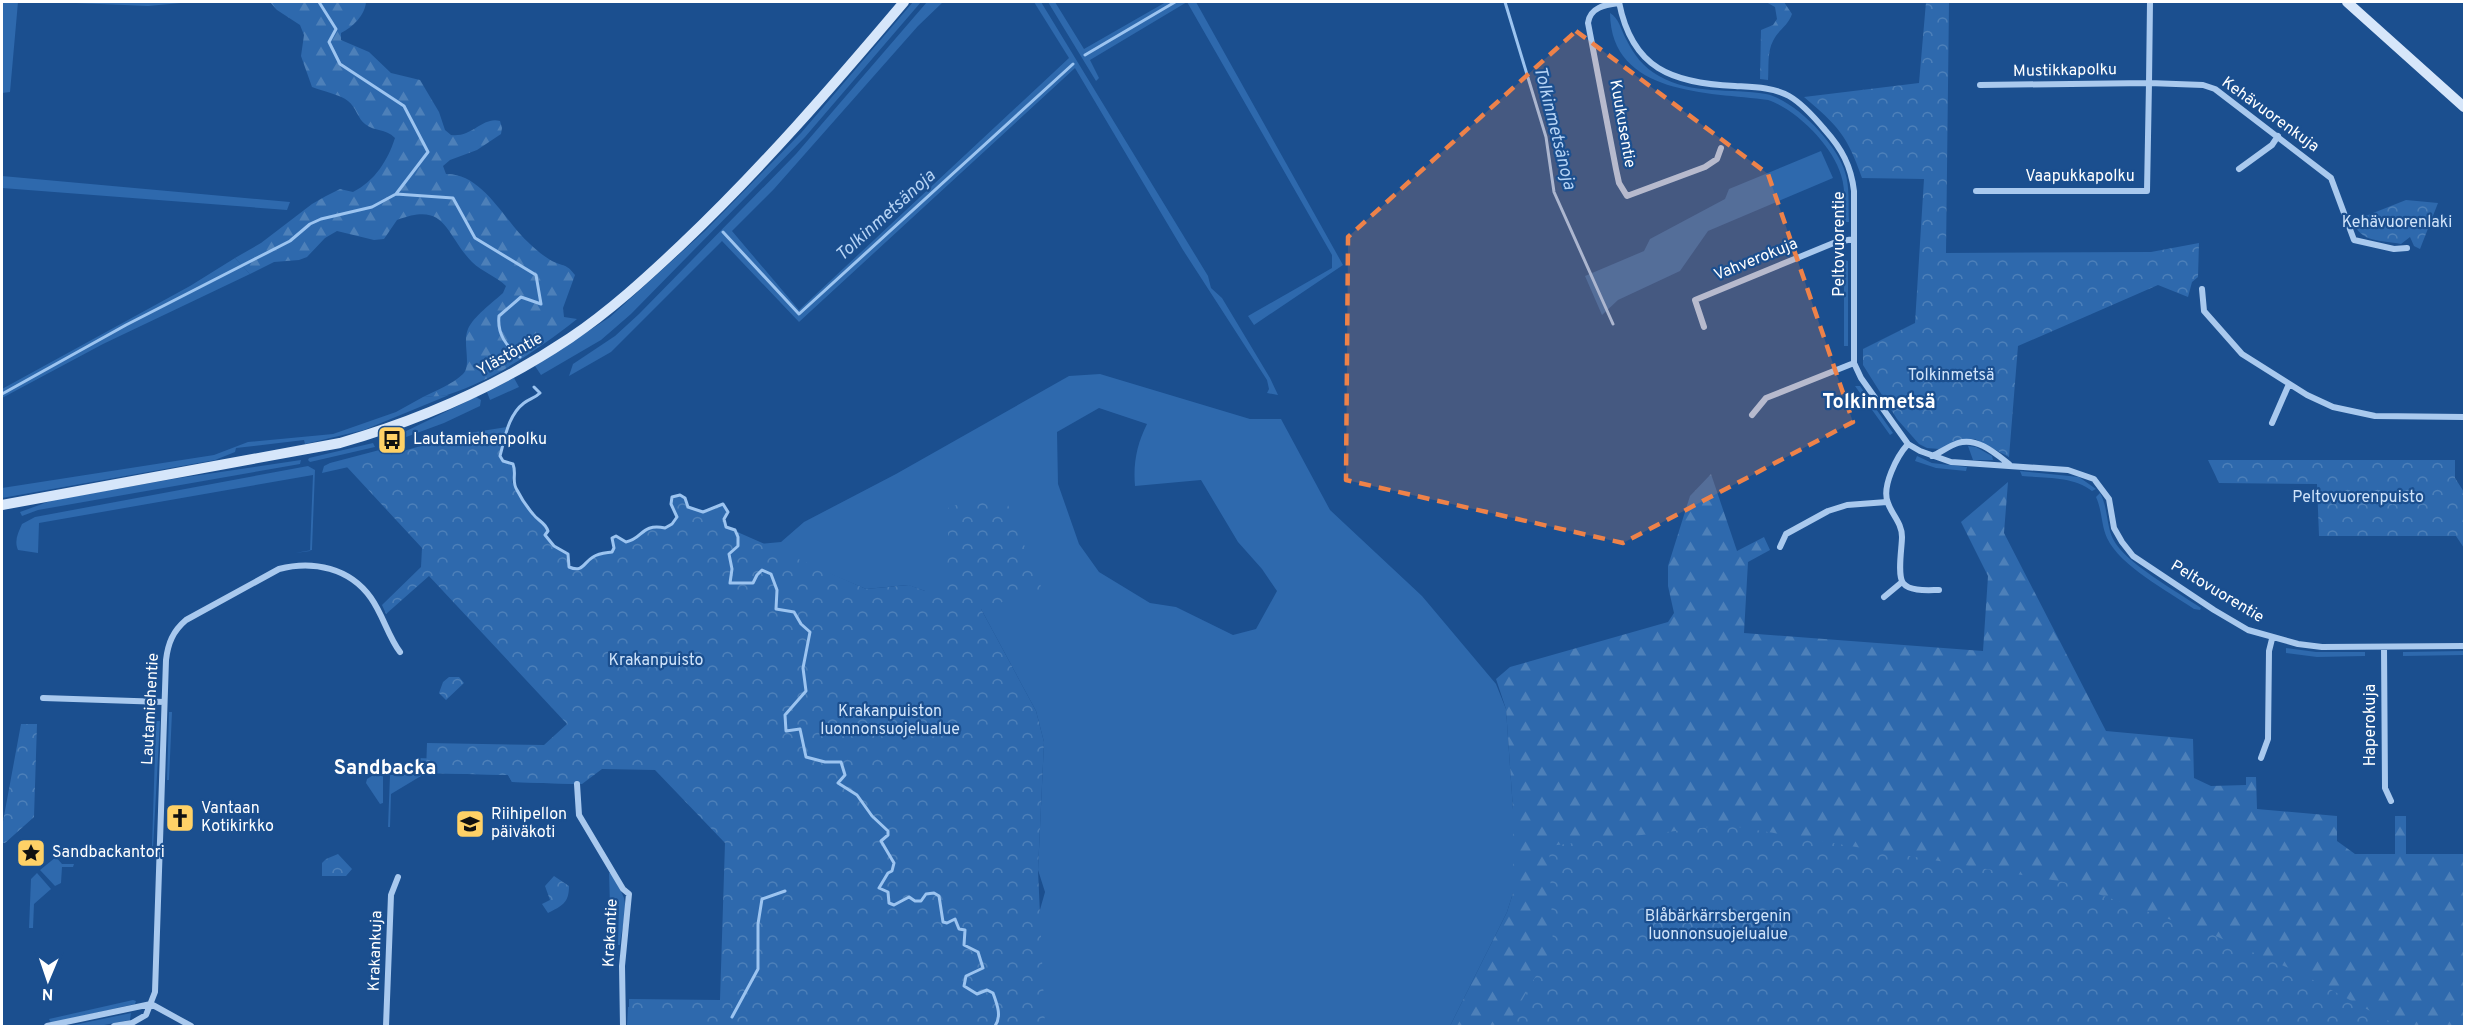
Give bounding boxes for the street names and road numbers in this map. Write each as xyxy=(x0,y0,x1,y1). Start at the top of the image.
street label: Mustikkapolku xyxy=(2013,60,2117,82)
street label: Kehävuorenkuja xyxy=(2217,73,2323,157)
street label: Kuukusentie xyxy=(1604,78,1640,170)
street label: Vaapukkapolku xyxy=(2025,167,2135,187)
street label: Peltovuorentie xyxy=(1830,191,1850,297)
street label: Vahverokuja xyxy=(1711,234,1801,286)
street label: Ylästöntie xyxy=(474,329,546,381)
street label: Peltovuorentie xyxy=(2167,556,2267,628)
street label: Lautamiehentie xyxy=(138,652,164,766)
street label: Haperokuja xyxy=(2361,684,2381,766)
street label: Krakantie xyxy=(599,898,623,968)
street label: Krakankuja xyxy=(365,910,387,992)

